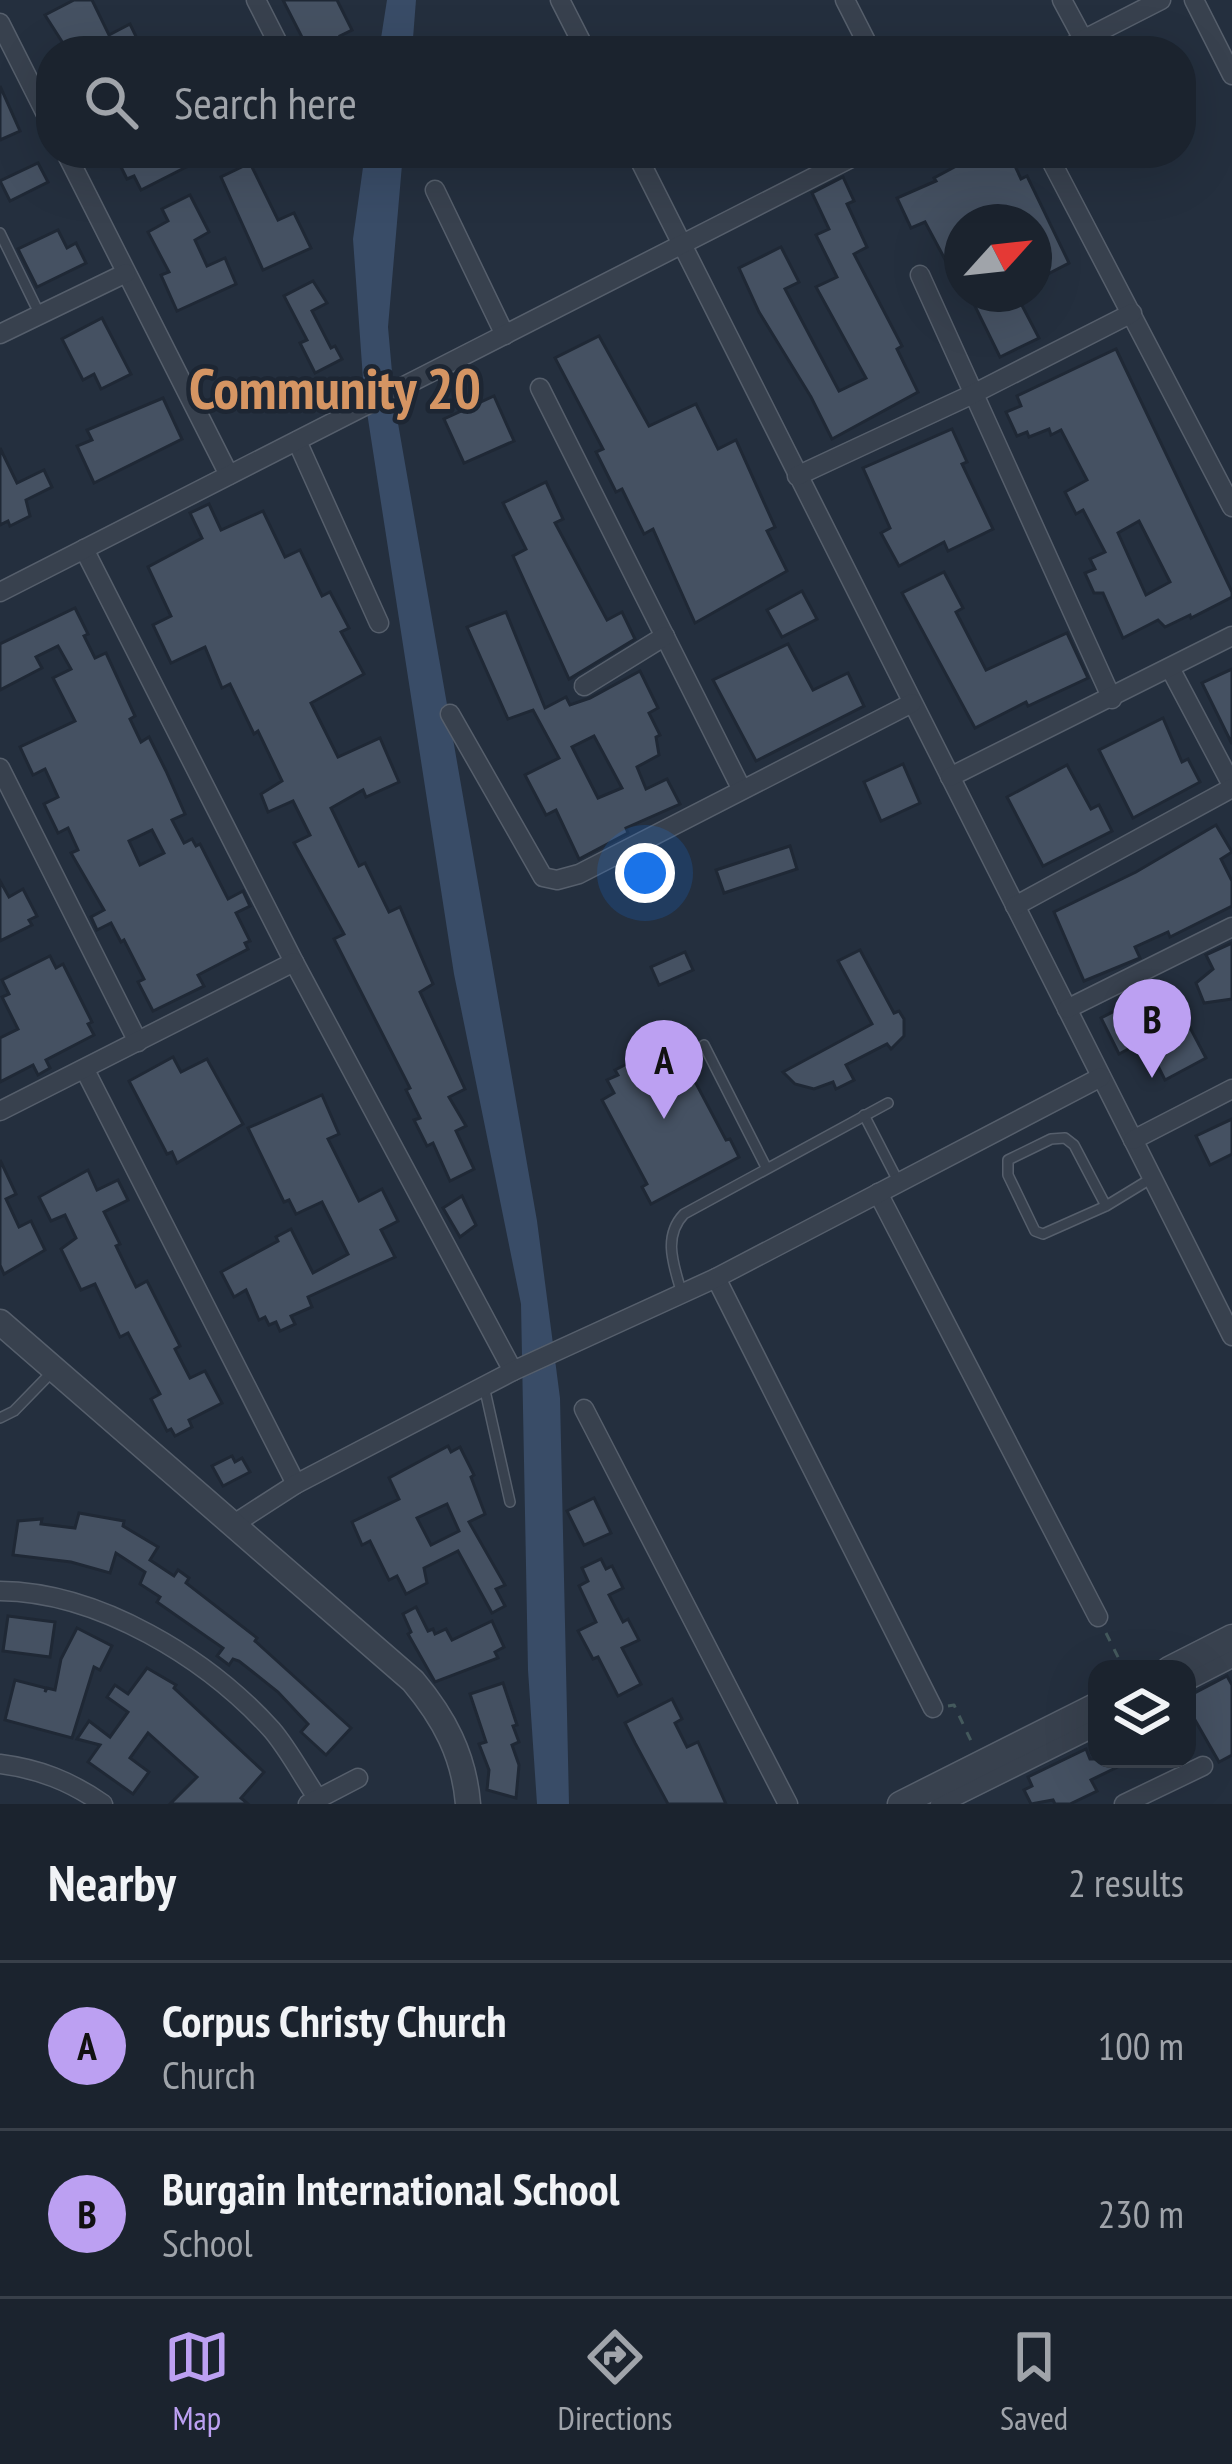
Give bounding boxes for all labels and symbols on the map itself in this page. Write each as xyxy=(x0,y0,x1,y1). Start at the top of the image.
north arrow xyxy=(944,204,1052,312)
district label: Community 20 xyxy=(189,351,481,425)
your location xyxy=(615,843,675,903)
pin: B xyxy=(1113,979,1191,1078)
pin: A xyxy=(625,1020,703,1119)

